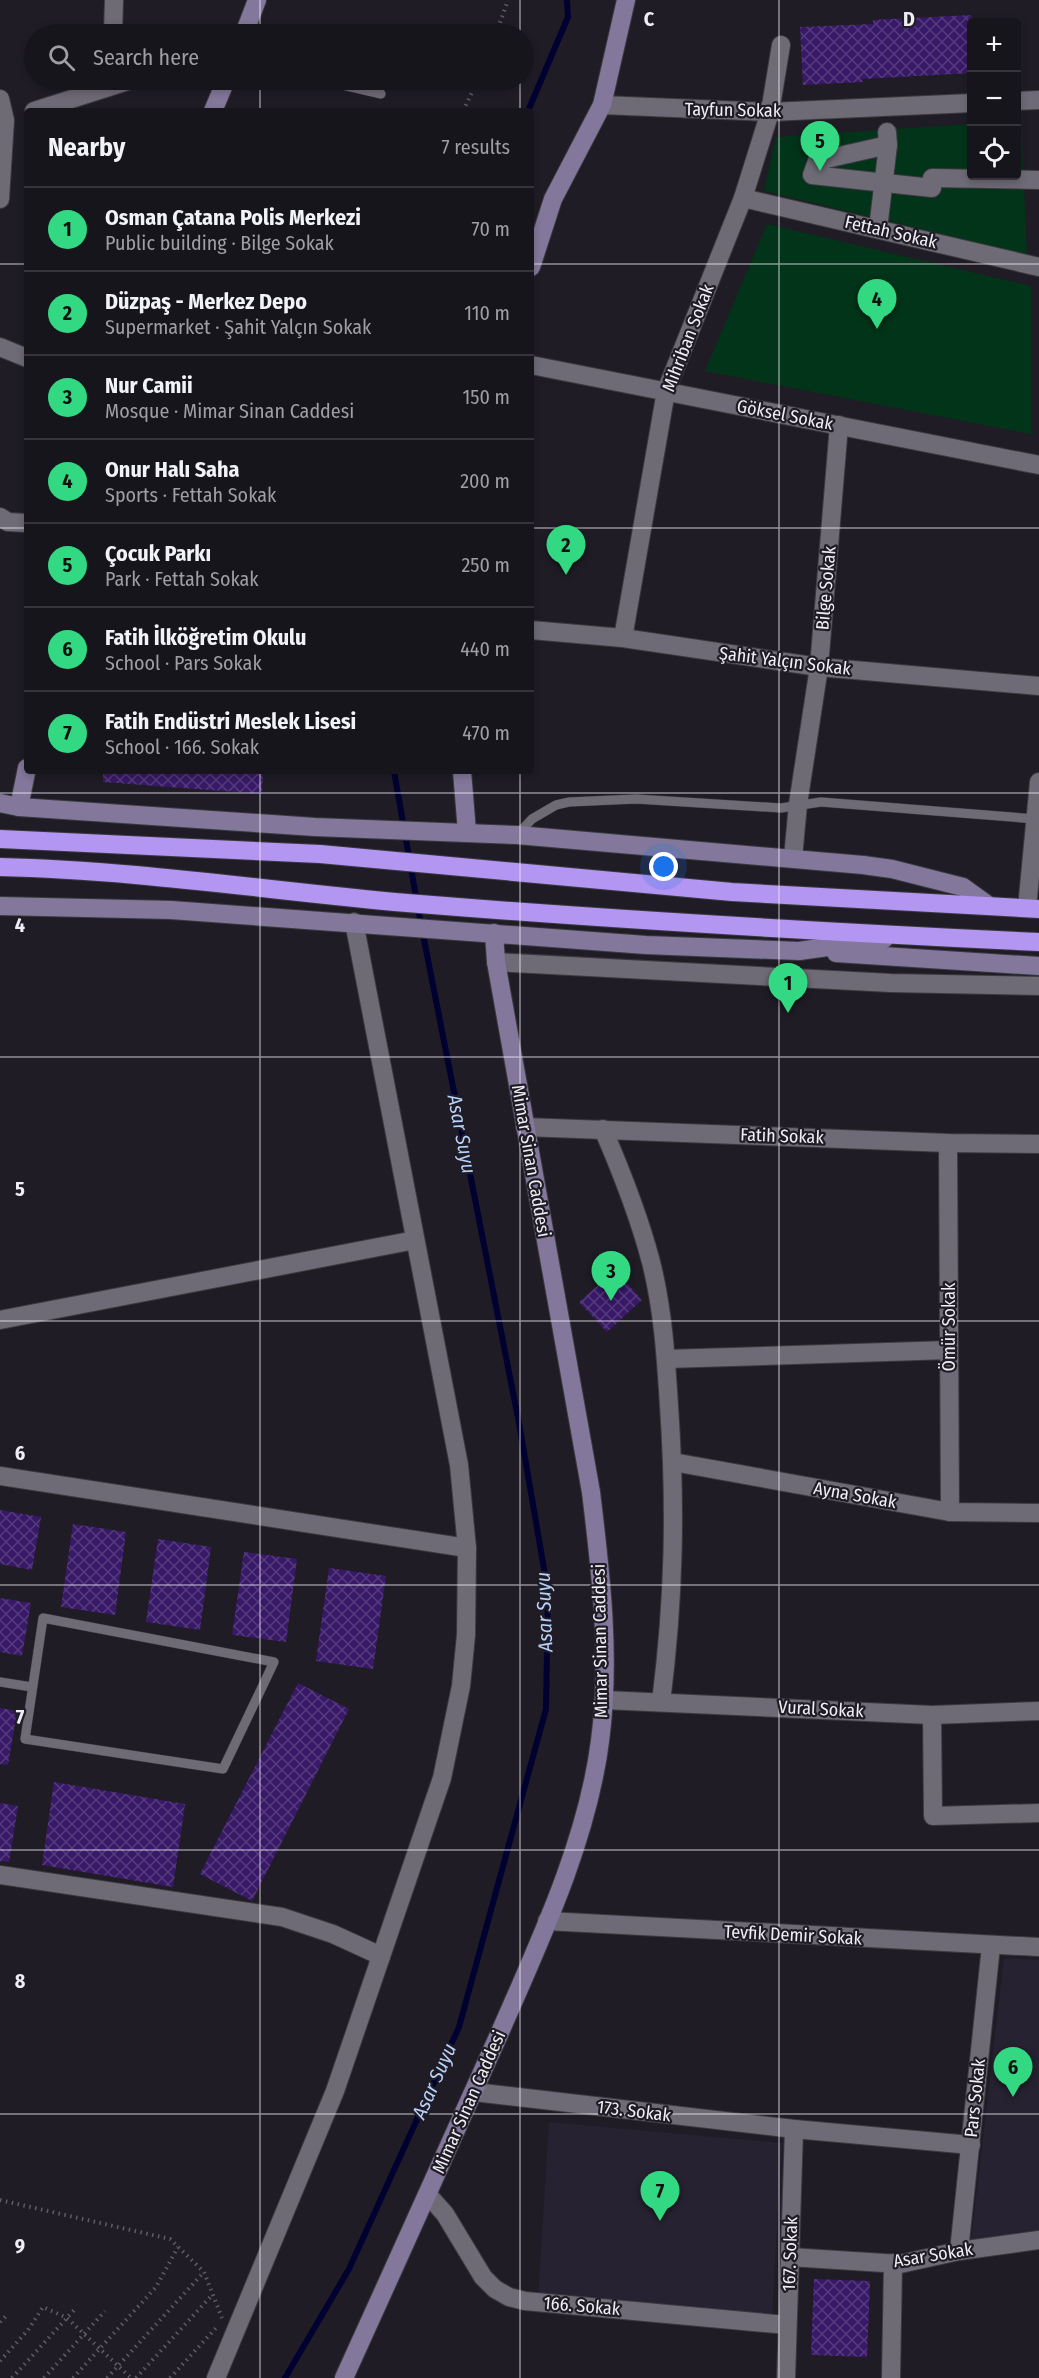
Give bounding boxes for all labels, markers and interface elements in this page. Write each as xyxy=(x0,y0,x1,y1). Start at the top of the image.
text: C xyxy=(644,7,655,31)
text: D xyxy=(903,7,915,31)
map controls xyxy=(967,18,1021,180)
button: + xyxy=(967,18,1021,72)
search box xyxy=(24,24,534,90)
icon: search xyxy=(45,41,78,74)
text: Search here xyxy=(93,44,199,71)
button: − xyxy=(967,72,1021,126)
street label: Tayfun Sokak xyxy=(685,98,782,122)
pin: 5 xyxy=(800,122,840,171)
button: locate xyxy=(967,126,1021,180)
text: Nearby xyxy=(48,132,125,163)
text: 7 results xyxy=(442,135,510,159)
text: Osman Çatana Polis Merkezi xyxy=(105,204,361,231)
street label: Fettah Sokak xyxy=(843,211,940,253)
text: 1 xyxy=(63,217,72,241)
text: 70 m xyxy=(472,217,510,241)
text: Public building · Bilge Sokak xyxy=(105,231,334,255)
pin: 4 xyxy=(858,280,896,329)
street label: Mihriban Sokak xyxy=(657,281,719,395)
text: Düzpaş - Merkez Depo xyxy=(105,288,307,315)
text: 2 xyxy=(63,301,72,325)
text: 110 m xyxy=(464,301,510,325)
text: Supermarket · Şahit Yalçın Sokak xyxy=(105,315,371,339)
text: Nur Camii xyxy=(105,372,193,399)
text: 3 xyxy=(63,385,72,409)
text: 150 m xyxy=(463,385,510,409)
street label: Göksel Sokak xyxy=(735,395,835,435)
text: Mosque · Mimar Sinan Caddesi xyxy=(105,399,354,423)
text: Onur Halı Saha xyxy=(105,456,240,483)
text: 4 xyxy=(62,469,73,493)
text: 200 m xyxy=(460,469,510,493)
text: Sports · Fettah Sokak xyxy=(105,483,276,507)
pin: 2 xyxy=(546,526,586,575)
text: Çocuk Parkı xyxy=(105,540,211,567)
street label: Bilge Sokak xyxy=(811,545,841,631)
text: 5 xyxy=(63,553,72,577)
text: 250 m xyxy=(462,553,510,577)
text: Park · Fettah Sokak xyxy=(105,567,259,591)
text: Fatih İlköğretim Okulu xyxy=(105,624,306,651)
text: 6 xyxy=(62,637,73,661)
text: 440 m xyxy=(460,637,510,661)
street label: Şahit Yalçın Sokak xyxy=(718,642,853,680)
text: School · Pars Sokak xyxy=(105,651,262,675)
text: Fatih Endüstri Meslek Lisesi xyxy=(105,708,356,735)
text: 7 xyxy=(63,721,72,745)
text: 470 m xyxy=(462,721,510,745)
text: School · 166. Sokak xyxy=(105,735,259,759)
your location xyxy=(649,852,678,881)
text: 4 xyxy=(15,913,25,937)
pin: 1 xyxy=(768,964,808,1013)
street label: Mimar Sinan Caddesi xyxy=(507,1083,555,1239)
water label: Asar Suyu xyxy=(442,1091,481,1176)
street label: Fatih Sokak xyxy=(740,1124,825,1148)
text: 5 xyxy=(15,1177,25,1201)
pin: 3 xyxy=(592,1252,630,1301)
street label: Ömür Sokak xyxy=(938,1282,960,1371)
text: 6 xyxy=(15,1441,25,1465)
street label: Ayna Sokak xyxy=(812,1477,899,1513)
street label: Mimar Sinan Caddesi xyxy=(588,1564,612,1718)
water label: Asar Suyu xyxy=(531,1572,557,1653)
street label: Vural Sokak xyxy=(778,1696,865,1722)
text: 7 xyxy=(16,1705,25,1729)
street label: Tevfik Demir Sokak xyxy=(723,1920,863,1950)
text: 8 xyxy=(15,1969,26,1993)
street label: Mimar Sinan Caddesi xyxy=(428,2027,510,2177)
water label: Asar Suyu xyxy=(406,2040,461,2123)
pin: 6 xyxy=(994,2048,1032,2097)
street label: Pars Sokak xyxy=(960,2057,990,2138)
street label: 173. Sokak xyxy=(596,2096,673,2127)
pin: 7 xyxy=(640,2172,680,2221)
street label: 167. Sokak xyxy=(778,2216,802,2292)
text: 9 xyxy=(15,2234,25,2258)
street label: Asar Sokak xyxy=(892,2238,975,2272)
street label: 166. Sokak xyxy=(543,2292,622,2320)

